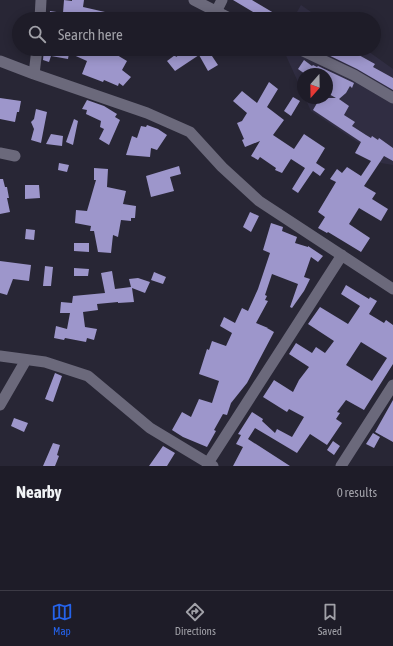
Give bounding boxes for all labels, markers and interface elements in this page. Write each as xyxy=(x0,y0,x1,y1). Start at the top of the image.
search box xyxy=(12,12,381,56)
icon: search xyxy=(26,23,48,45)
text: Search here xyxy=(58,26,123,43)
north arrow xyxy=(297,68,333,104)
text: Nearby xyxy=(16,482,62,502)
text: 0 results xyxy=(337,485,377,500)
tab: Map xyxy=(51,601,73,637)
tab: Directions xyxy=(175,601,216,637)
tab: Saved xyxy=(318,601,342,637)

